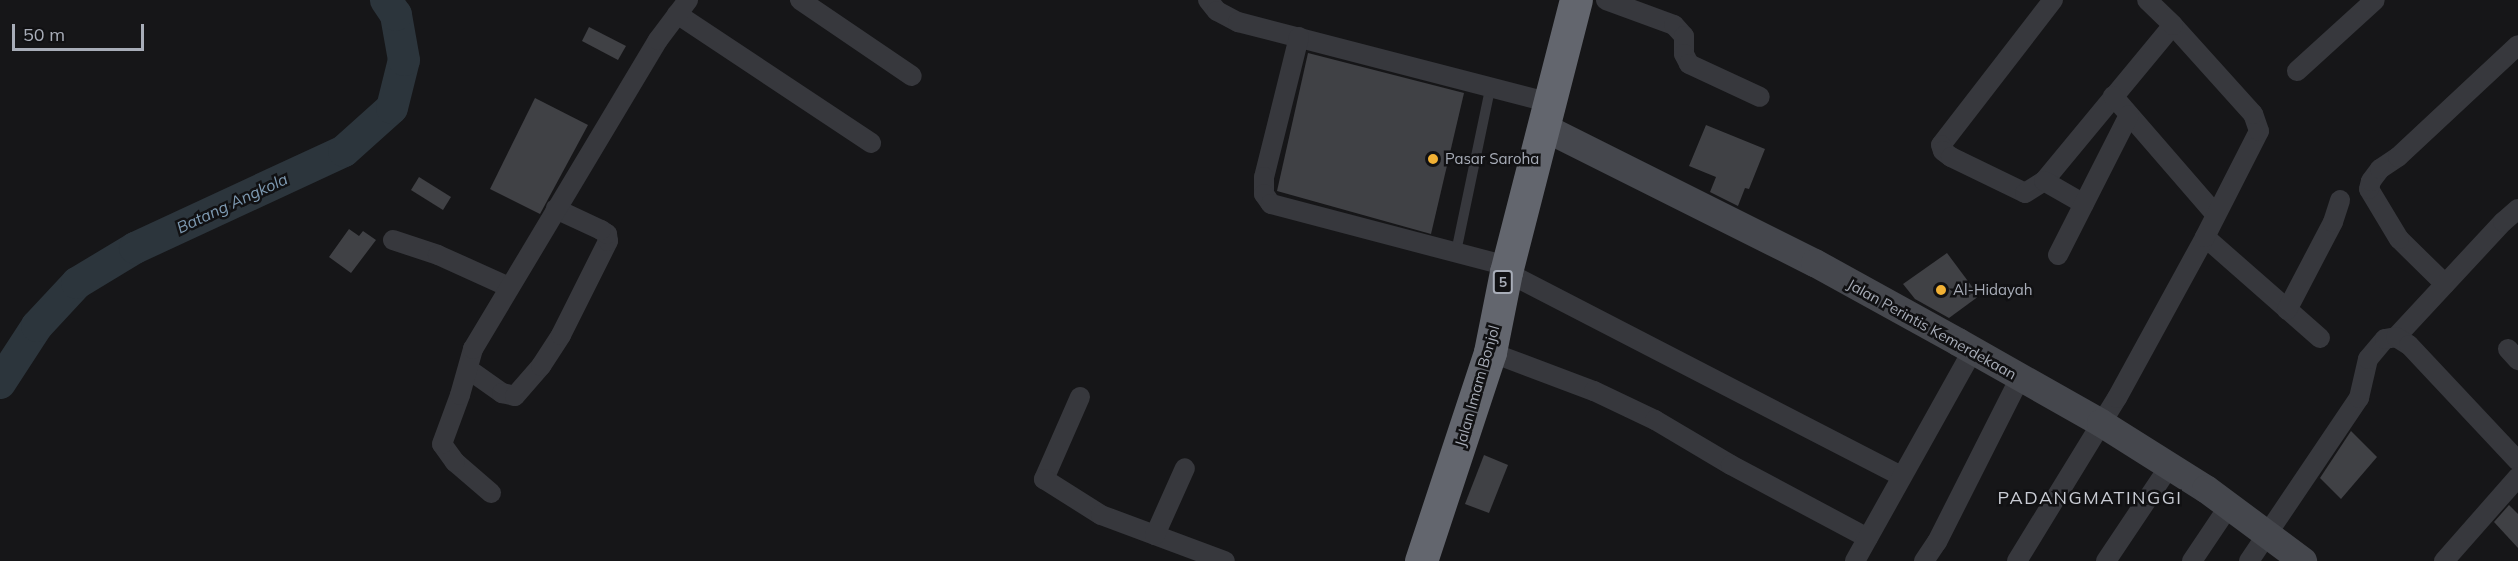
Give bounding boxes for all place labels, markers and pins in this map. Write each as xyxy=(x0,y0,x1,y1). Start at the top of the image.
place label: Pasar Saroha xyxy=(1445,150,1539,168)
marker: Pasar Saroha xyxy=(1426,152,1440,166)
place label: Al-Hidayah xyxy=(1953,281,2033,299)
marker: Al-Hidayah xyxy=(1934,283,1948,297)

